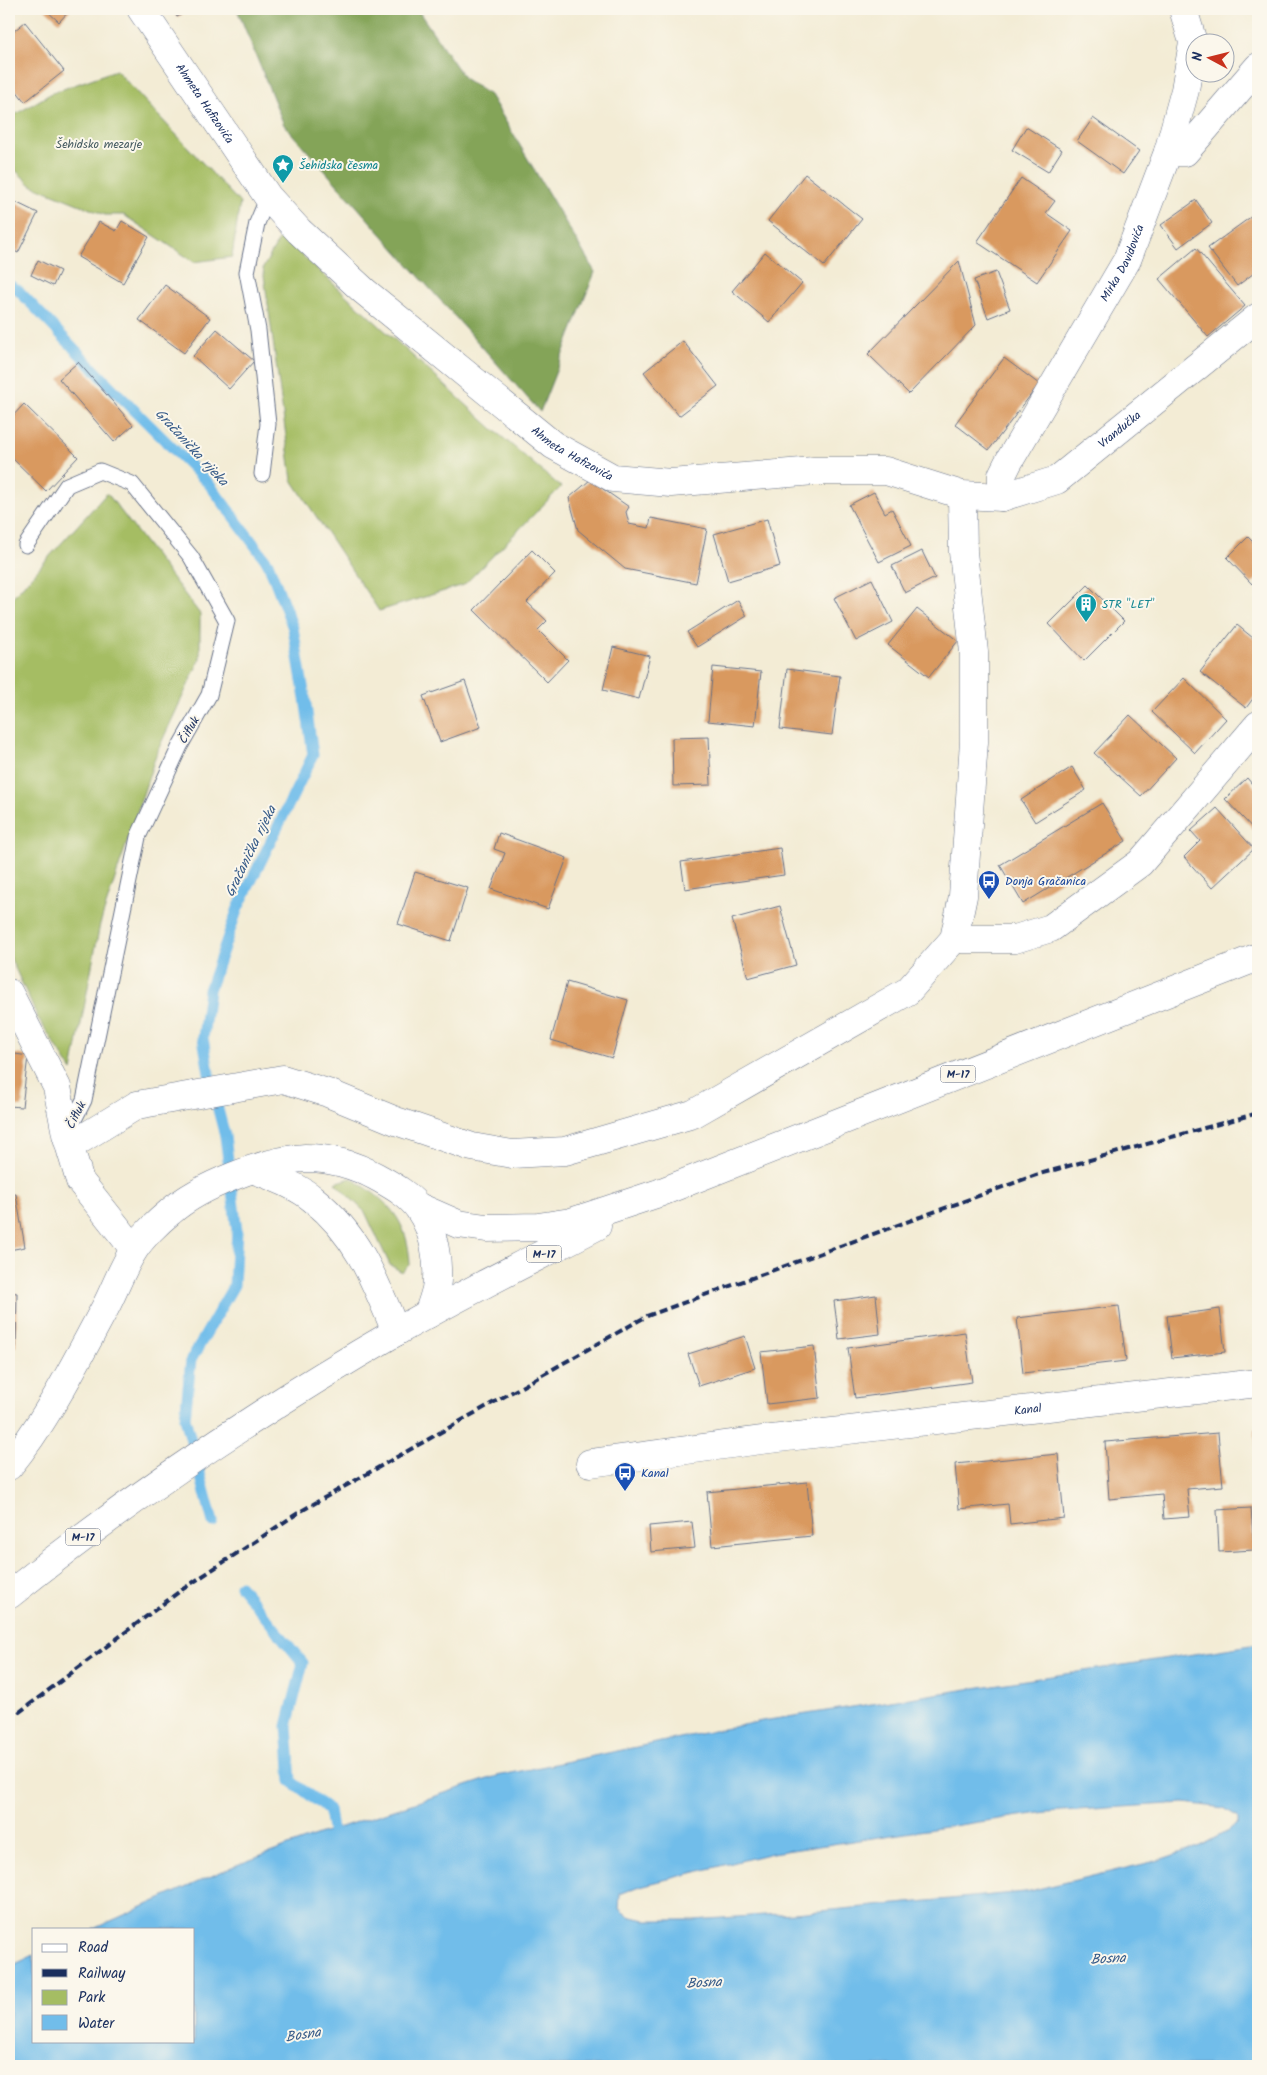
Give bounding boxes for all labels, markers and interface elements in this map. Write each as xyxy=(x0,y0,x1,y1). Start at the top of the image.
north arrow xyxy=(1184,32,1234,82)
text: N xyxy=(1187,51,1210,62)
street label: Ahmeta Hafizovića xyxy=(170,60,239,148)
park label: Šehidsko mezarje xyxy=(56,135,143,154)
place icon: Šehidska česma xyxy=(271,153,295,184)
place label: Šehidska česma xyxy=(299,156,379,175)
street label: Mirka Davidovića xyxy=(1096,222,1150,305)
water label: Gračanička rijeka xyxy=(149,404,234,493)
street label: Vrandučka xyxy=(1094,406,1146,453)
street label: Ahmeta Hafizovića xyxy=(527,422,617,487)
building icon: STR "LET" xyxy=(1074,592,1098,623)
place label: STR "LET" xyxy=(1102,595,1155,614)
street label: Čifluk xyxy=(174,713,205,748)
water label: Gračanička rijeka xyxy=(219,801,283,901)
bus stop icon: Donja Gračanica xyxy=(977,869,1001,900)
place label: Donja Gračanica xyxy=(1005,872,1087,891)
road number: M-17 xyxy=(940,1066,976,1082)
street label: Čifluk xyxy=(62,1098,92,1132)
road number: M-17 xyxy=(526,1246,562,1262)
street label: Kanal xyxy=(1013,1399,1043,1421)
bus stop icon: Kanal xyxy=(613,1461,637,1492)
place label: Kanal xyxy=(641,1464,669,1483)
road number: M-17 xyxy=(66,1528,100,1545)
legend xyxy=(32,1928,195,2042)
text: Road xyxy=(78,1936,109,1960)
water label: Bosna xyxy=(1090,1947,1128,1971)
text: Railway xyxy=(78,1962,126,1986)
water label: Bosna xyxy=(686,1971,724,1995)
text: Park xyxy=(78,1986,106,2010)
text: Water xyxy=(78,2012,115,2036)
water label: Bosna xyxy=(284,2021,324,2049)

